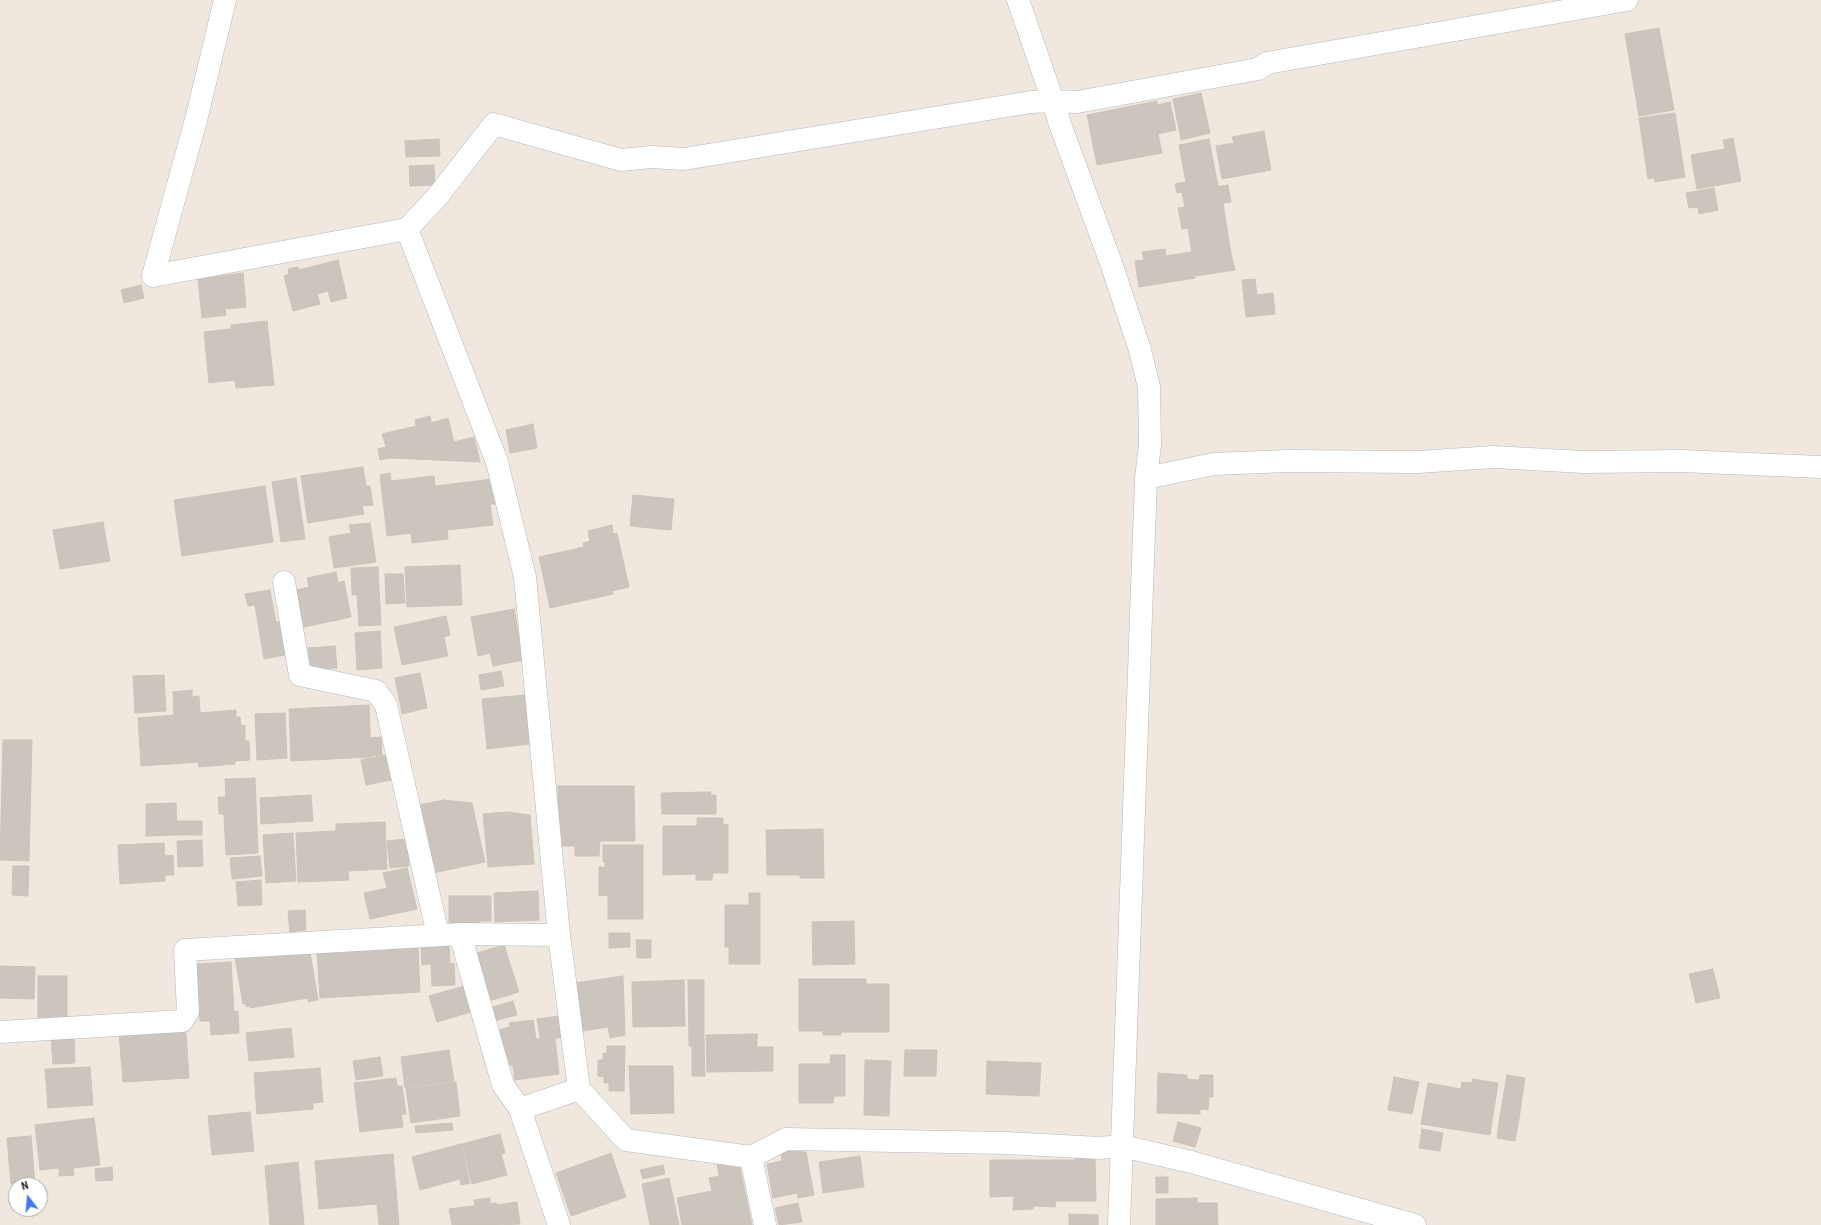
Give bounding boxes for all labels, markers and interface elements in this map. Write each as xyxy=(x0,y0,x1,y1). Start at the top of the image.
north arrow xyxy=(8,1177,48,1217)
text: N xyxy=(20,1179,30,1193)

